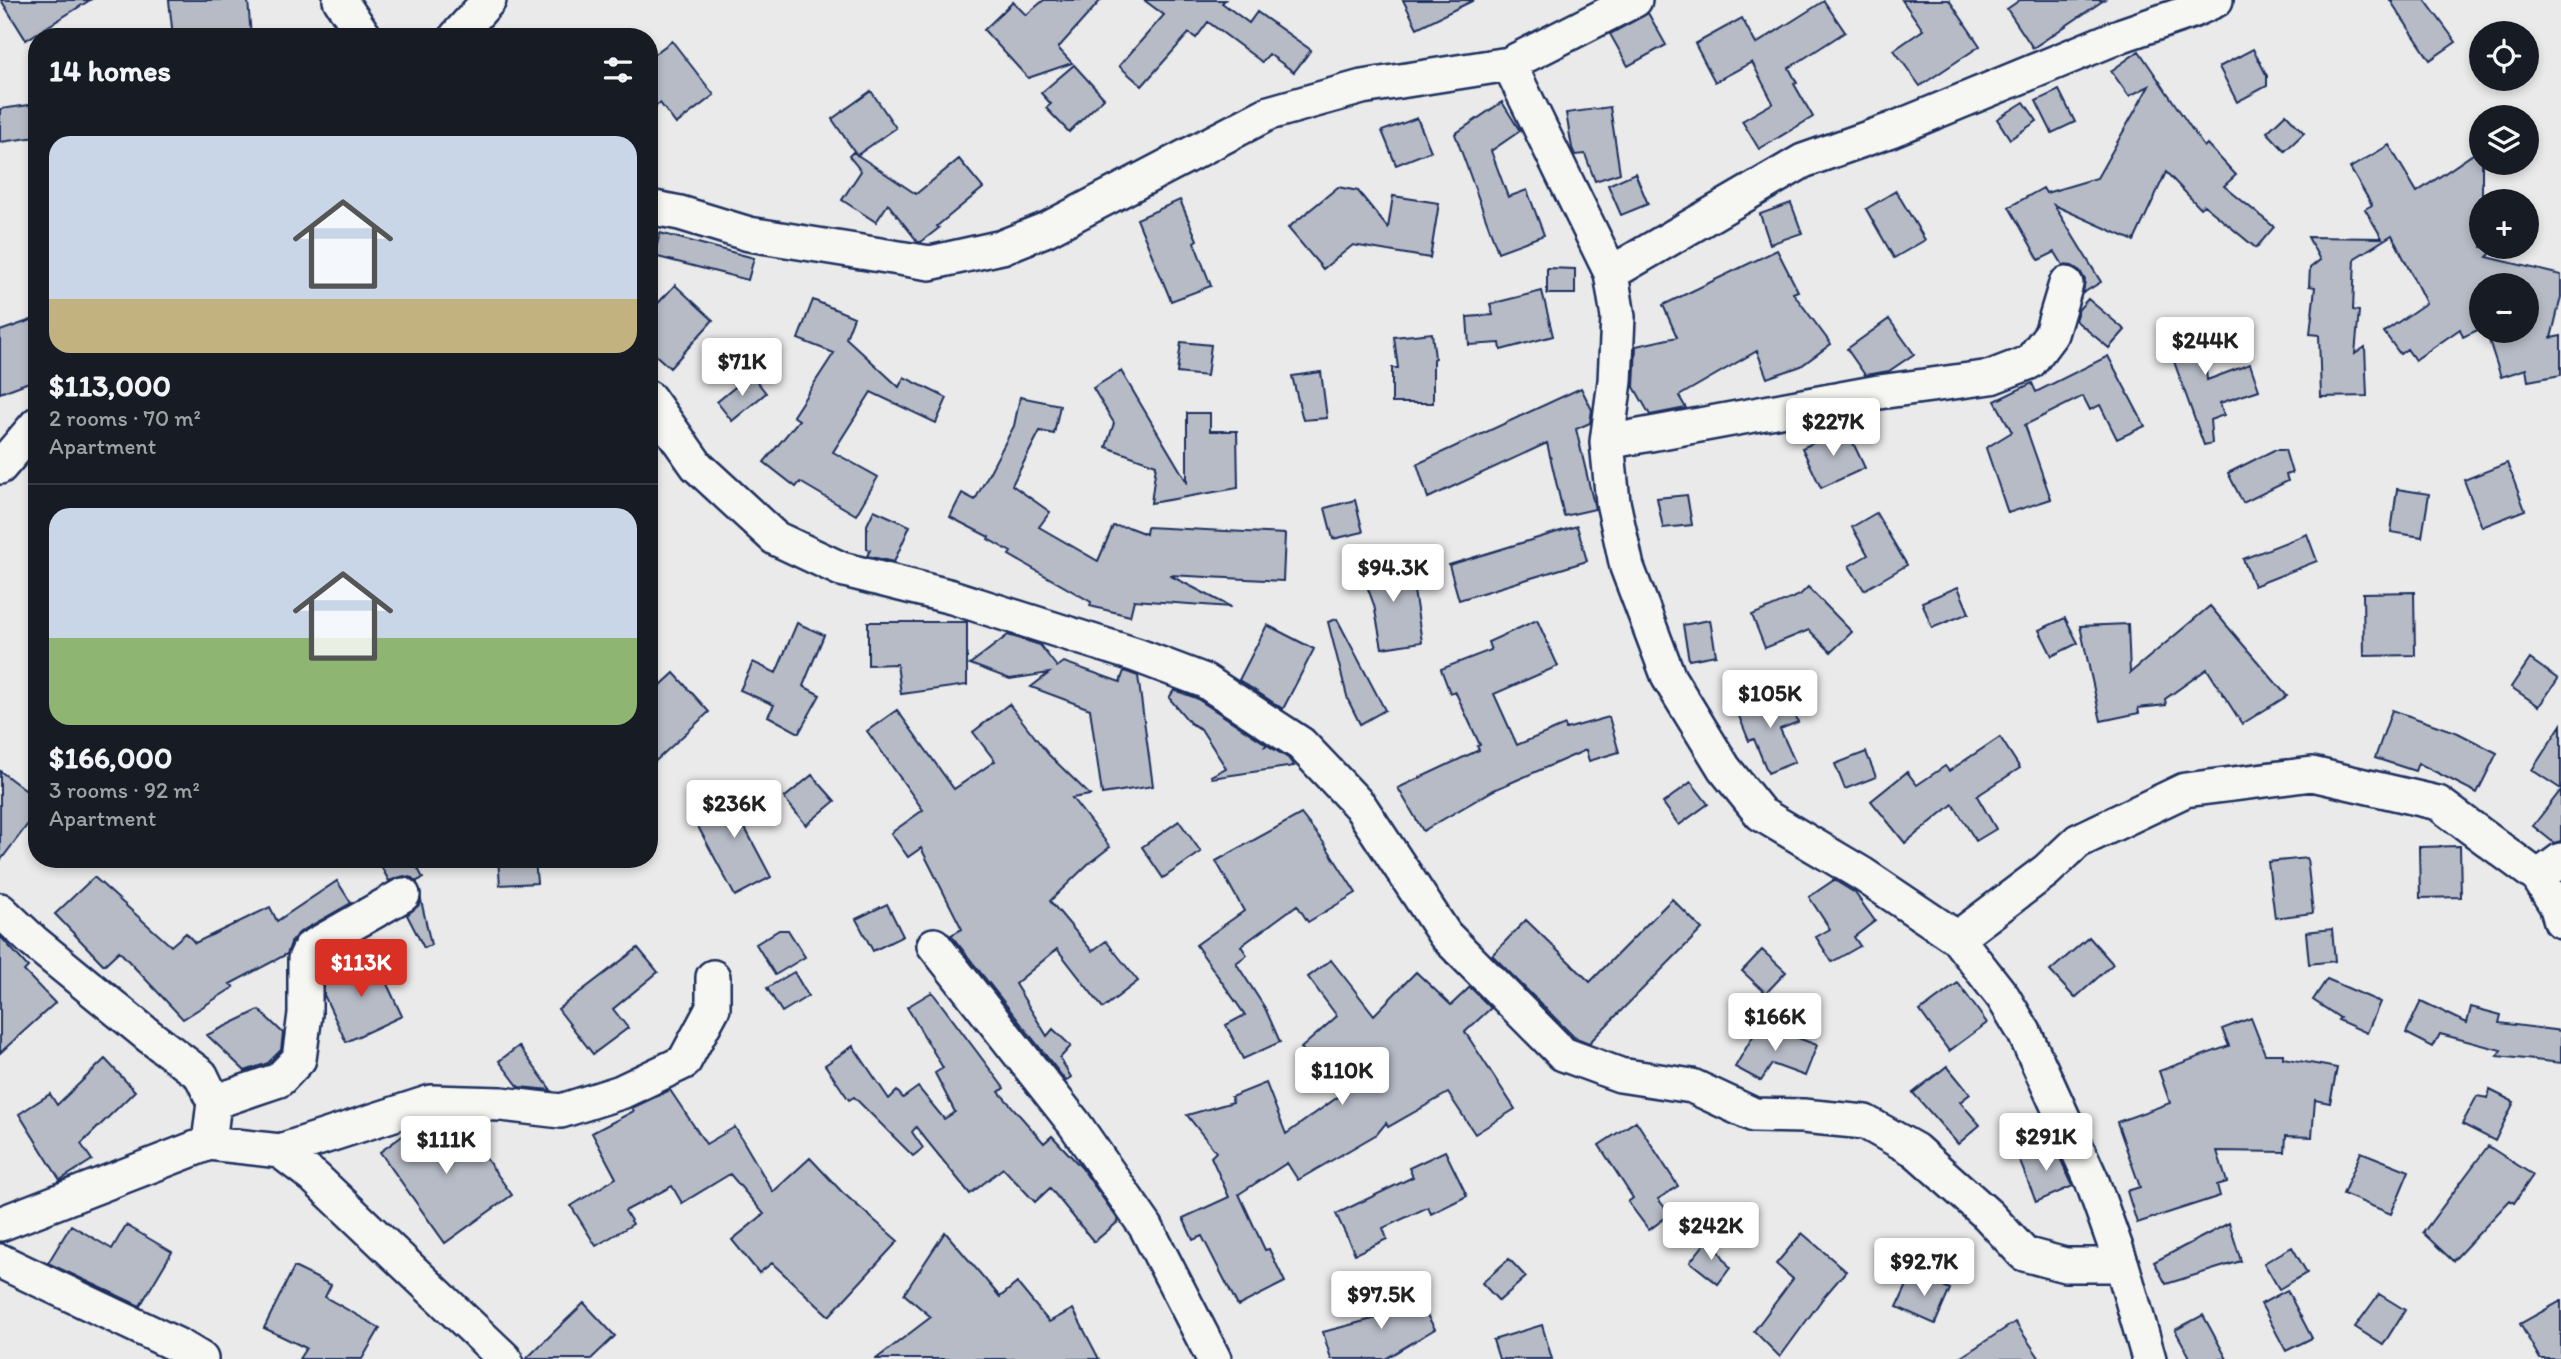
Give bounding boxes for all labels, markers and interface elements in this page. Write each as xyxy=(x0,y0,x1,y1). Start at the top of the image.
map controls xyxy=(2469,21,2539,343)
button: locate xyxy=(2469,21,2539,91)
icon: filters xyxy=(599,51,637,89)
text: 14 homes xyxy=(49,52,171,89)
button: layers xyxy=(2469,105,2539,175)
icon: home xyxy=(280,181,406,307)
button: + xyxy=(2469,189,2539,259)
button: − xyxy=(2469,273,2539,343)
pin: $244K xyxy=(2156,318,2254,377)
text: $244K xyxy=(2172,326,2238,354)
pin: $71K xyxy=(701,338,783,398)
text: $71K xyxy=(718,347,766,375)
text: $113,000 xyxy=(49,367,171,404)
pin: $227K xyxy=(1784,398,1882,458)
text: 2 rooms · 70 m² xyxy=(49,404,201,432)
text: $227K xyxy=(1802,407,1864,435)
text: Apartment xyxy=(49,432,156,460)
pin: $94.3K xyxy=(1336,544,1450,604)
icon: home xyxy=(280,553,406,679)
text: $94.3K xyxy=(1358,553,1428,581)
pin: $105K xyxy=(1721,670,1819,730)
text: $105K xyxy=(1738,679,1802,707)
text: $166,000 xyxy=(49,739,172,776)
text: 3 rooms · 92 m² xyxy=(49,776,200,804)
pin: $236K xyxy=(685,780,783,840)
text: $236K xyxy=(702,789,766,817)
text: Apartment xyxy=(49,804,156,832)
pin: $113K xyxy=(312,940,410,999)
text: $113K xyxy=(331,948,391,976)
pin: $166K xyxy=(1726,993,1824,1053)
text: $166K xyxy=(1744,1002,1806,1030)
pin: $110K xyxy=(1293,1048,1391,1107)
text: $110K xyxy=(1311,1056,1373,1084)
pin: $291K xyxy=(1997,1114,2095,1173)
pin: $111K xyxy=(397,1116,495,1176)
text: $291K xyxy=(2015,1122,2077,1150)
text: $111K xyxy=(417,1125,475,1153)
pin: $242K xyxy=(1662,1202,1760,1262)
text: $242K xyxy=(1679,1211,1743,1239)
pin: $92.7K xyxy=(1867,1238,1981,1298)
text: $92.7K xyxy=(1890,1247,1958,1275)
pin: $97.5K xyxy=(1324,1272,1438,1331)
text: $97.5K xyxy=(1347,1280,1415,1308)

